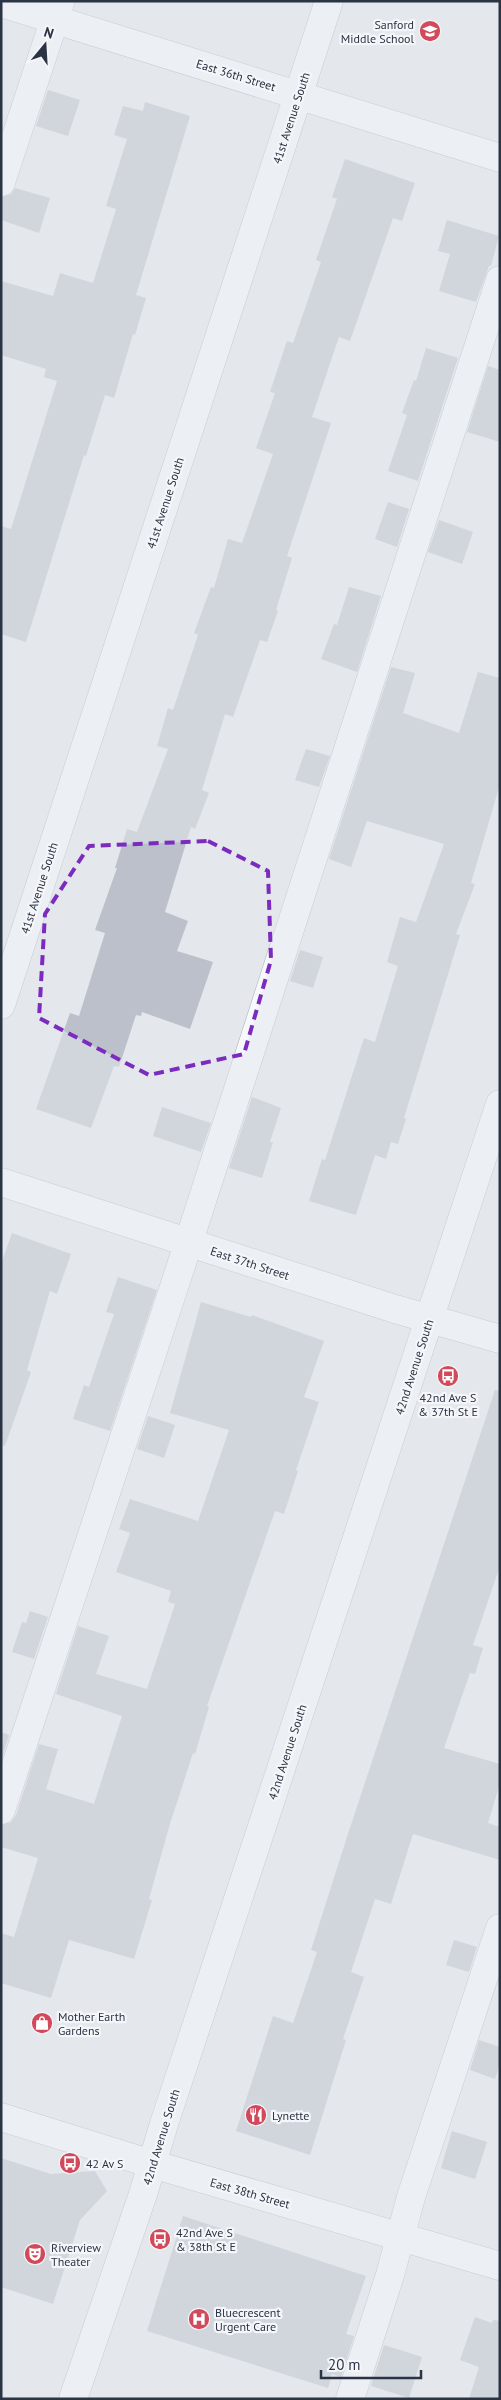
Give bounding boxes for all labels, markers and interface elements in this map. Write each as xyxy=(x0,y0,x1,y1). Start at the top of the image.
place label: Sanford Middle School xyxy=(341,17,414,46)
school or university icon: Sanford Middle School xyxy=(418,19,442,43)
north arrow xyxy=(20,20,70,70)
text: N xyxy=(42,23,56,43)
street label: East 36th Street xyxy=(194,56,278,94)
street label: 41st Avenue South xyxy=(269,70,313,166)
street label: 41st Avenue South xyxy=(143,455,187,551)
street label: 41st Avenue South xyxy=(17,840,61,936)
street label: East 37th Street xyxy=(209,1243,291,1283)
street label: 42nd Avenue South xyxy=(391,1317,437,1417)
bus stop icon: 42nd Ave S & 37th St E xyxy=(436,1364,460,1388)
place label: 42nd Ave S & 37th St E xyxy=(418,1390,478,1419)
street label: 42nd Avenue South xyxy=(264,1702,310,1802)
place label: Mother Earth Gardens xyxy=(58,2009,125,2038)
shop icon: Mother Earth Gardens xyxy=(30,2011,54,2035)
street label: 42nd Avenue South xyxy=(139,2087,183,2187)
restaurant icon: Lynette xyxy=(244,2103,268,2127)
place label: Lynette xyxy=(272,2108,309,2123)
bus stop icon: 42 Av S xyxy=(58,2151,82,2175)
place label: 42 Av S xyxy=(86,2156,123,2171)
street label: East 38th Street xyxy=(208,2174,292,2212)
place label: 42nd Ave S & 38th St E xyxy=(176,2225,236,2254)
bus stop icon: 42nd Ave S & 38th St E xyxy=(148,2227,172,2251)
place label: Riverview Theater xyxy=(51,2240,101,2269)
theatre icon: Riverview Theater xyxy=(23,2242,47,2266)
place label: Bluecrescent Urgent Care xyxy=(215,2305,280,2334)
hospital icon: Bluecrescent Urgent Care xyxy=(187,2307,211,2331)
scale bar xyxy=(321,2348,421,2380)
text: 20 m xyxy=(328,2355,361,2374)

